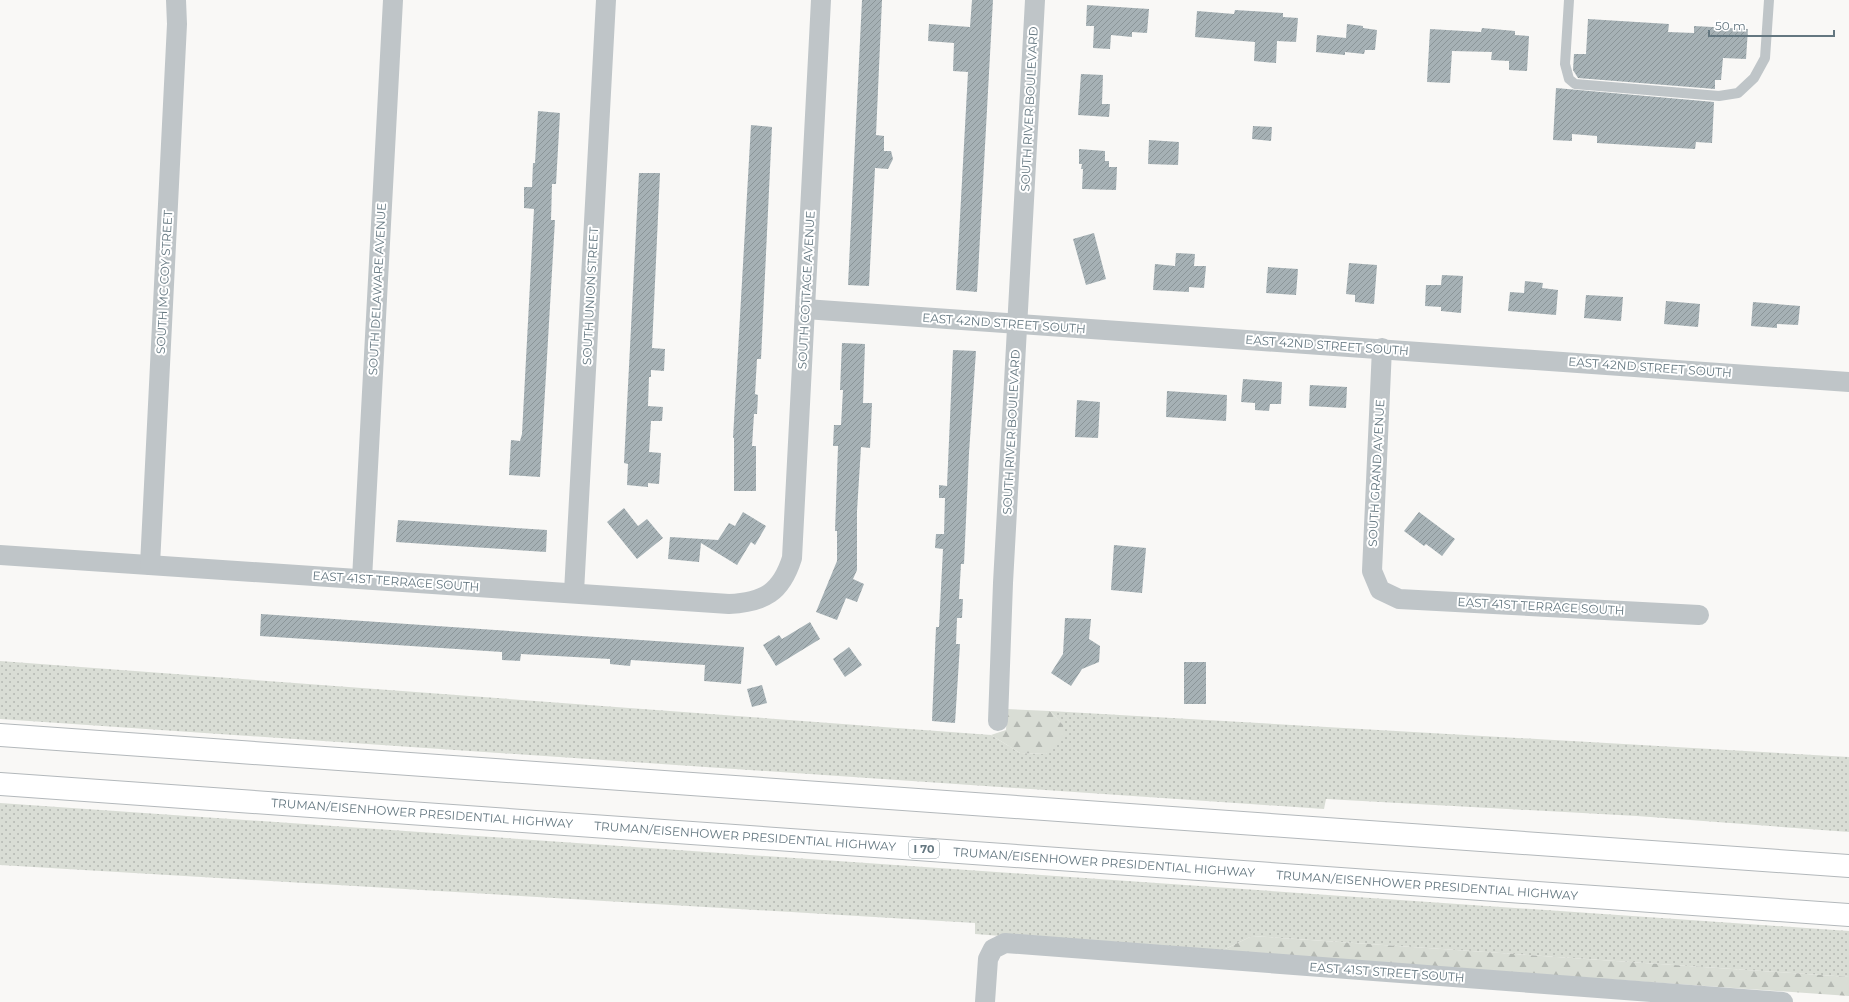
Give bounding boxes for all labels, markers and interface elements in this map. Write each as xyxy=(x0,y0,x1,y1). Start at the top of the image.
scale bar xyxy=(1709,12,1834,38)
text: 50 m xyxy=(1715,18,1746,33)
street label: SOUTH RIVER BOULEVARD xyxy=(1017,26,1041,192)
street label: SOUTH DELAWARE AVENUE xyxy=(365,202,389,376)
street label: SOUTH MC COY STREET xyxy=(153,210,175,354)
street label: SOUTH COTTAGE AVENUE xyxy=(794,210,818,370)
street label: SOUTH UNION STREET xyxy=(579,226,601,365)
street label: EAST 42ND STREET SOUTH xyxy=(922,310,1086,336)
street label: EAST 42ND STREET SOUTH xyxy=(1245,332,1409,358)
street label: SOUTH RIVER BOULEVARD xyxy=(999,349,1023,515)
street label: EAST 42ND STREET SOUTH xyxy=(1568,354,1732,380)
street label: SOUTH GRAND AVENUE xyxy=(1365,399,1387,547)
street label: EAST 41ST TERRACE SOUTH xyxy=(312,568,480,594)
street label: EAST 41ST TERRACE SOUTH xyxy=(1457,594,1625,618)
street label: TRUMAN/EISENHOWER PRESIDENTIAL HIGHWAY xyxy=(271,795,574,831)
street label: TRUMAN/EISENHOWER PRESIDENTIAL HIGHWAY xyxy=(594,818,897,854)
road number: I 70 xyxy=(909,840,939,858)
street label: TRUMAN/EISENHOWER PRESIDENTIAL HIGHWAY xyxy=(953,844,1256,880)
street label: TRUMAN/EISENHOWER PRESIDENTIAL HIGHWAY xyxy=(1276,867,1579,903)
street label: EAST 41ST STREET SOUTH xyxy=(1309,959,1465,985)

